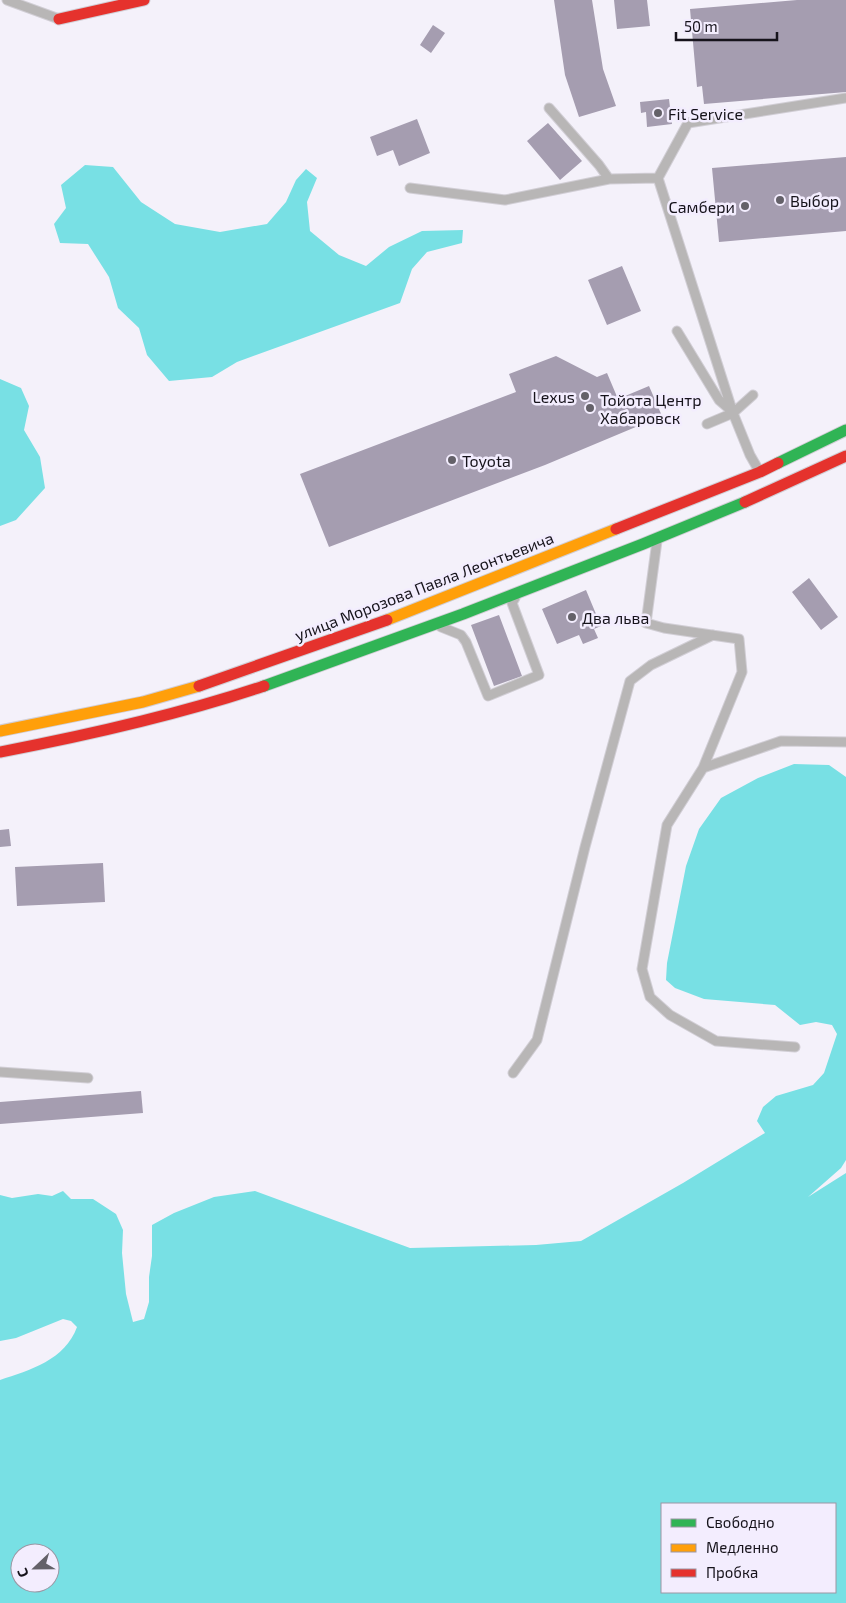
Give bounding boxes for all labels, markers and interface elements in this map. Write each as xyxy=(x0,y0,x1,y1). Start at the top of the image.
scale bar xyxy=(676,10,777,42)
text: 50 m xyxy=(684,17,718,35)
place label: Fit Service xyxy=(668,104,743,123)
marker: Fit Service xyxy=(652,107,664,119)
place label: Выбор xyxy=(790,191,839,210)
marker: Выбор xyxy=(774,194,786,206)
place label: Самбери xyxy=(669,197,735,216)
marker: Самбери xyxy=(739,200,751,212)
place label: Lexus xyxy=(533,387,575,406)
marker: Lexus xyxy=(579,390,591,402)
place label: Тойота Центр Хабаровск xyxy=(600,390,701,427)
marker: Тойота Центр Хабаровск xyxy=(584,402,596,414)
place label: Toyota xyxy=(462,451,511,470)
marker: Toyota xyxy=(446,454,458,466)
street label: улица Морозова Павла Леонтьевича xyxy=(292,528,556,645)
place label: Два льва xyxy=(582,608,649,627)
marker: Два льва xyxy=(566,611,578,623)
legend xyxy=(661,1503,836,1593)
text: Свободно xyxy=(706,1513,775,1531)
text: Медленно xyxy=(706,1538,779,1556)
north arrow xyxy=(10,1543,60,1593)
text: Пробка xyxy=(706,1563,758,1581)
text: С xyxy=(13,1566,32,1580)

